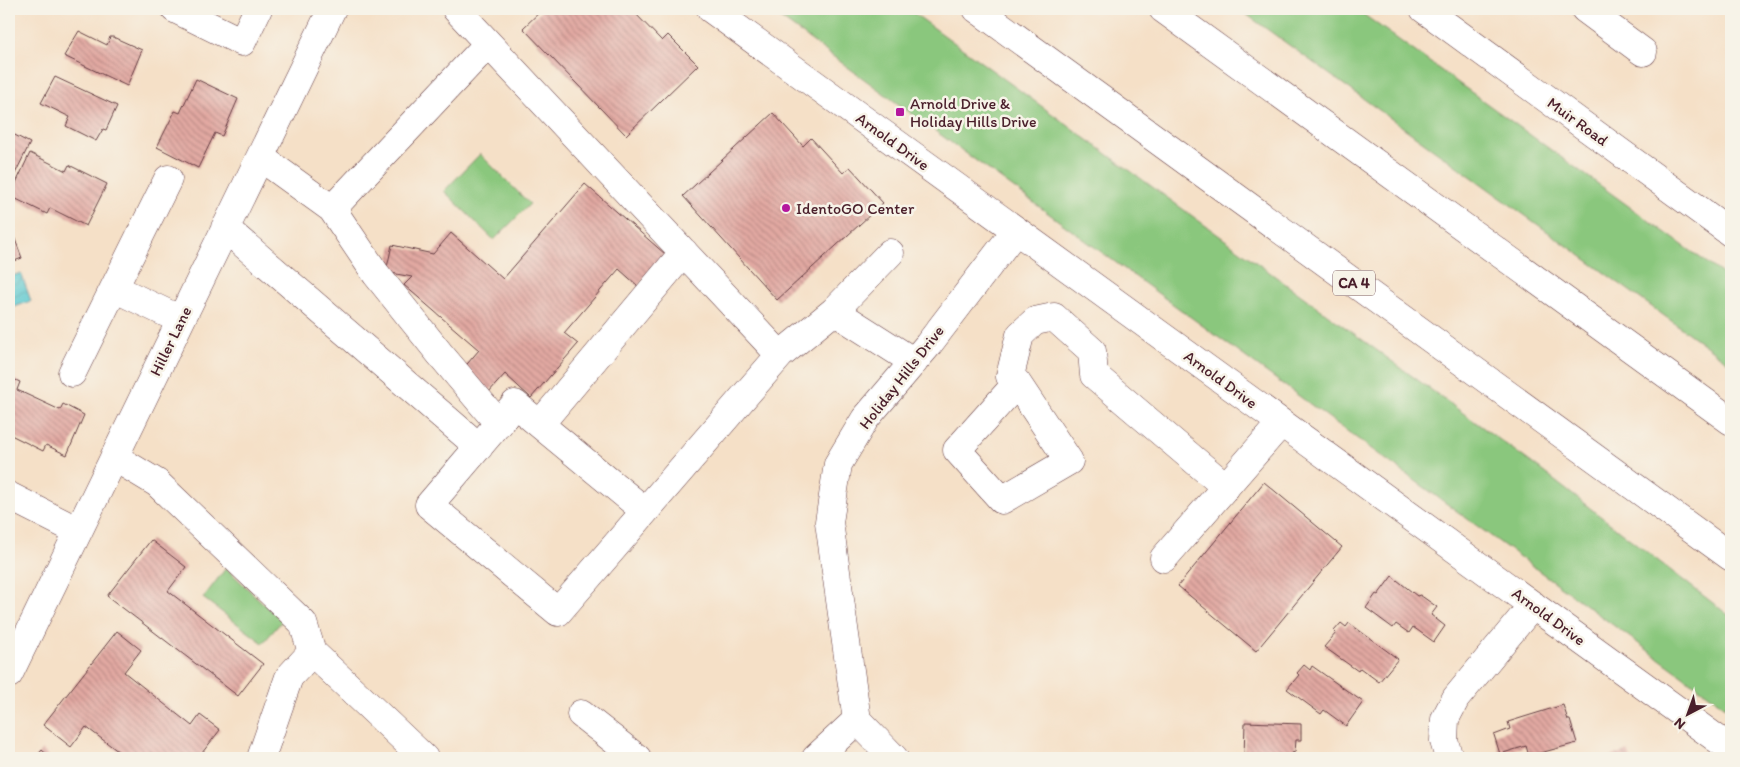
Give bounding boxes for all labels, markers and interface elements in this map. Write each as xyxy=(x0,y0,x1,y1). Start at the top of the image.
street label: Muir Road xyxy=(1544,93,1612,150)
place label: Arnold Drive & Holiday Hills Drive xyxy=(910,94,1037,131)
marker: Arnold Drive & Holiday Hills Drive xyxy=(894,106,906,118)
street label: Arnold Drive xyxy=(852,108,933,175)
place label: IdentoGO Center xyxy=(796,199,915,218)
marker: IdentoGO Center xyxy=(780,202,792,214)
road number: CA 4 xyxy=(1333,270,1375,296)
street label: Hiller Lane xyxy=(146,303,195,379)
street label: Holiday Hills Drive xyxy=(855,322,948,433)
street label: Arnold Drive xyxy=(1180,346,1261,413)
street label: Arnold Drive xyxy=(1508,583,1589,650)
north arrow xyxy=(1662,690,1712,740)
text: N xyxy=(1671,714,1689,733)

